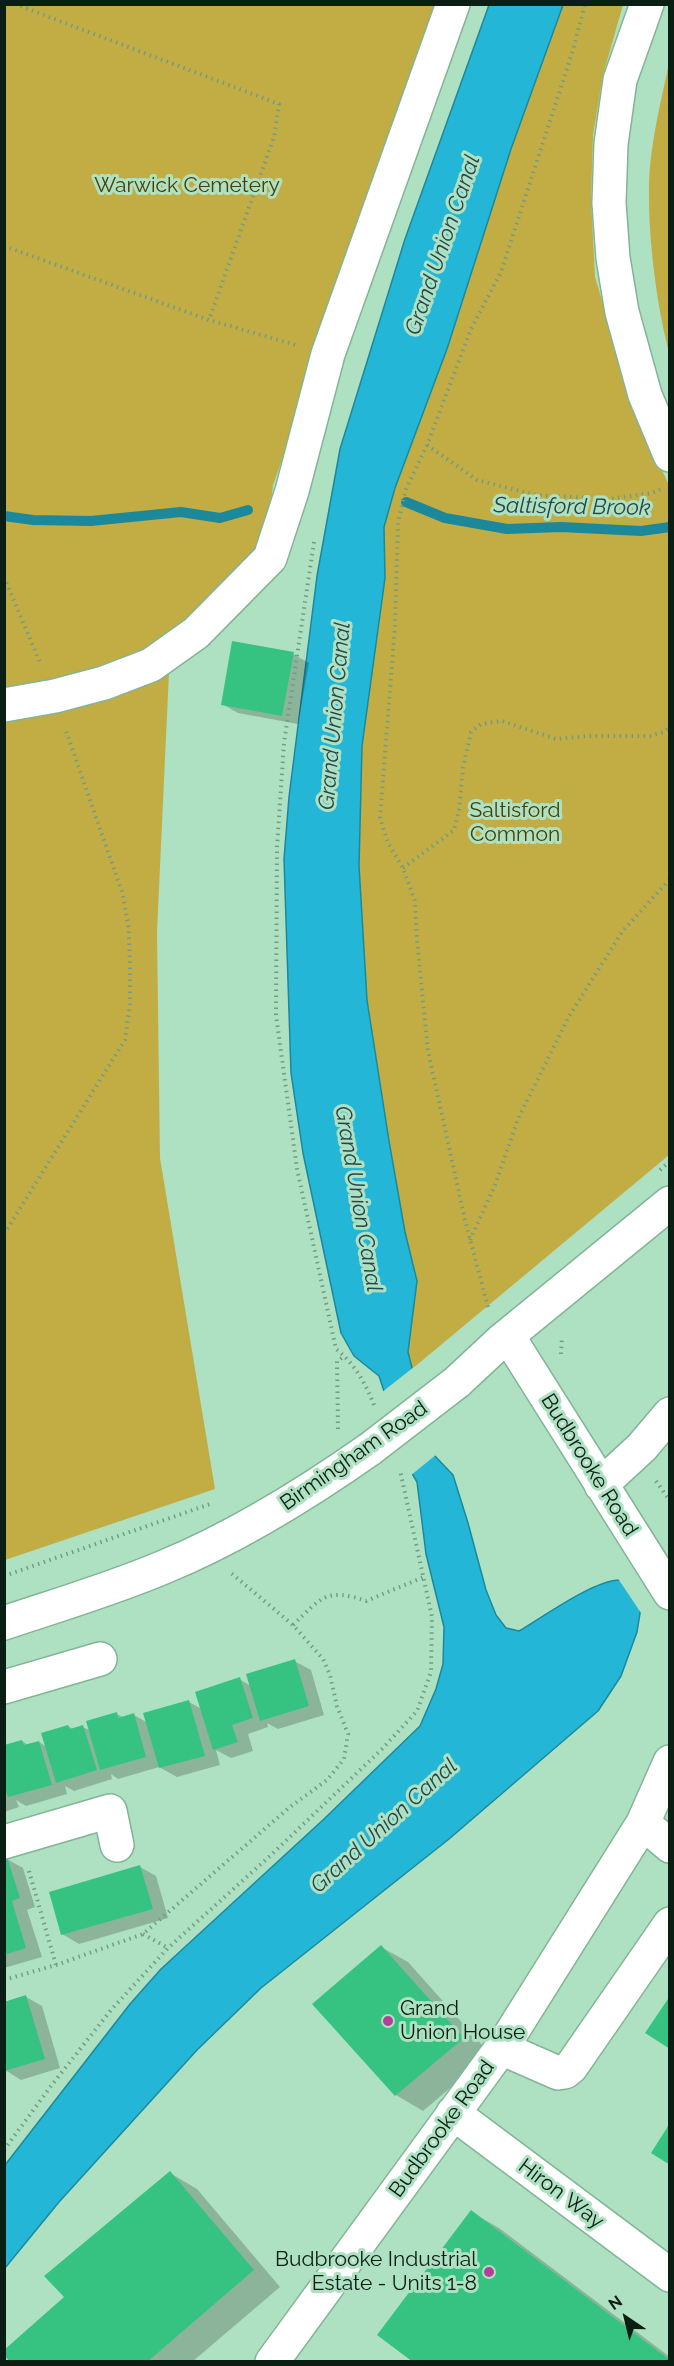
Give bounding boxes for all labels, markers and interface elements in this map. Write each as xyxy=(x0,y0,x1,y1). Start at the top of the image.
water label: Grand Union Canal xyxy=(400,152,486,338)
park label: Warwick Cemetery xyxy=(94,173,280,199)
water label: Saltisford Brook xyxy=(493,492,651,522)
water label: Grand Union Canal xyxy=(314,621,356,811)
park label: Saltisford Common xyxy=(470,798,560,848)
water label: Grand Union Canal xyxy=(329,1104,387,1294)
street label: Budbrooke Road xyxy=(535,1389,643,1541)
street label: Birmingham Road xyxy=(276,1396,432,1516)
water label: Grand Union Canal xyxy=(305,1753,463,1899)
place label: Grand Union House xyxy=(400,1996,525,2046)
marker: Grand Union House xyxy=(381,2014,395,2028)
street label: Budbrooke Road xyxy=(384,2056,500,2202)
street label: Hiron Way xyxy=(513,2154,609,2234)
place label: Budbrooke Industrial Estate - Units 1-8 xyxy=(275,2247,477,2297)
marker: Budbrooke Industrial Estate - Units 1-8 xyxy=(482,2265,496,2279)
north arrow xyxy=(596,2288,656,2348)
text: N xyxy=(605,2292,626,2314)

